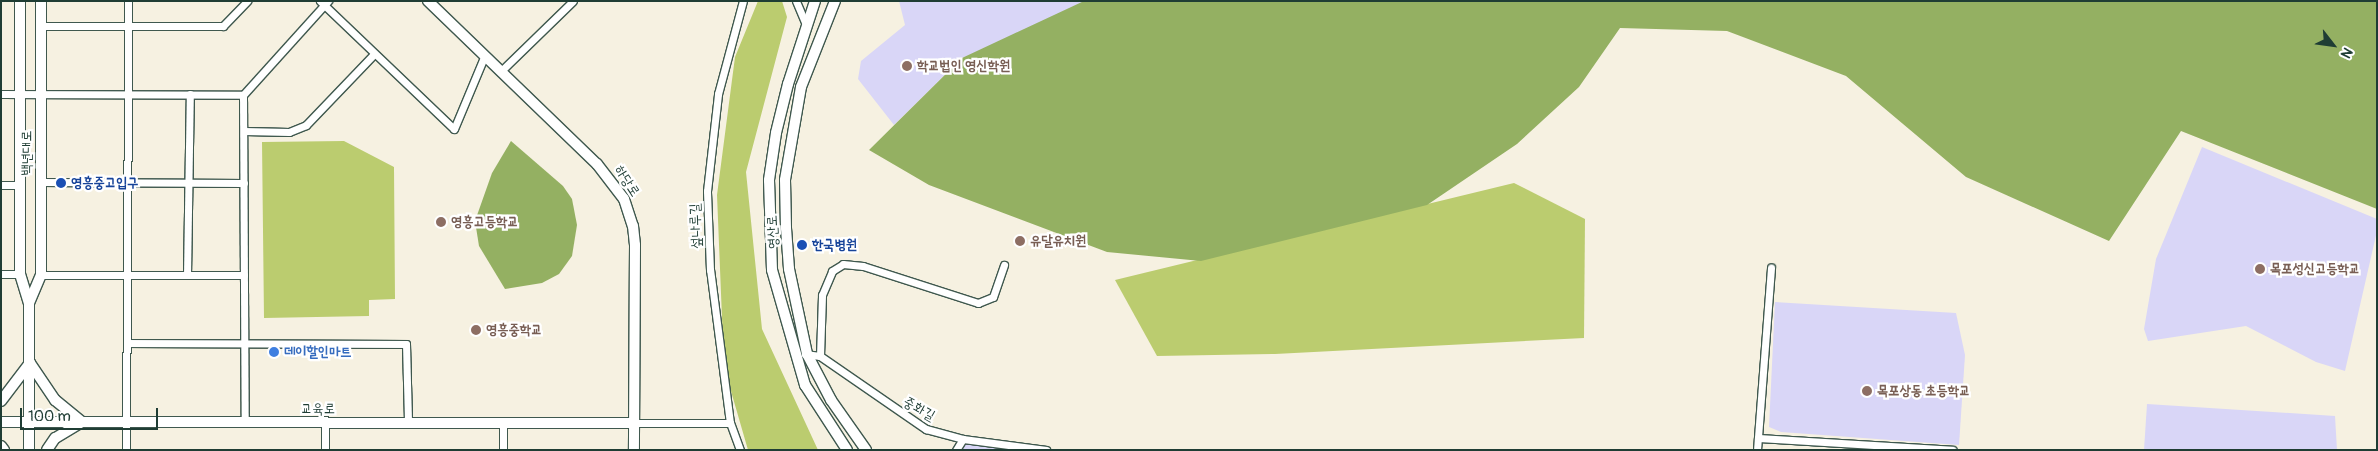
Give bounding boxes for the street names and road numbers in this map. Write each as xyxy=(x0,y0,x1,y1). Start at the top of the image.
street label: 백년대로 xyxy=(19,130,35,176)
street label: 하당로 xyxy=(611,162,643,200)
street label: 섶나루길 xyxy=(687,203,705,249)
street label: 영산로 xyxy=(764,215,782,249)
street label: 중화길 xyxy=(900,393,938,425)
street label: 교육로 xyxy=(301,401,335,417)

